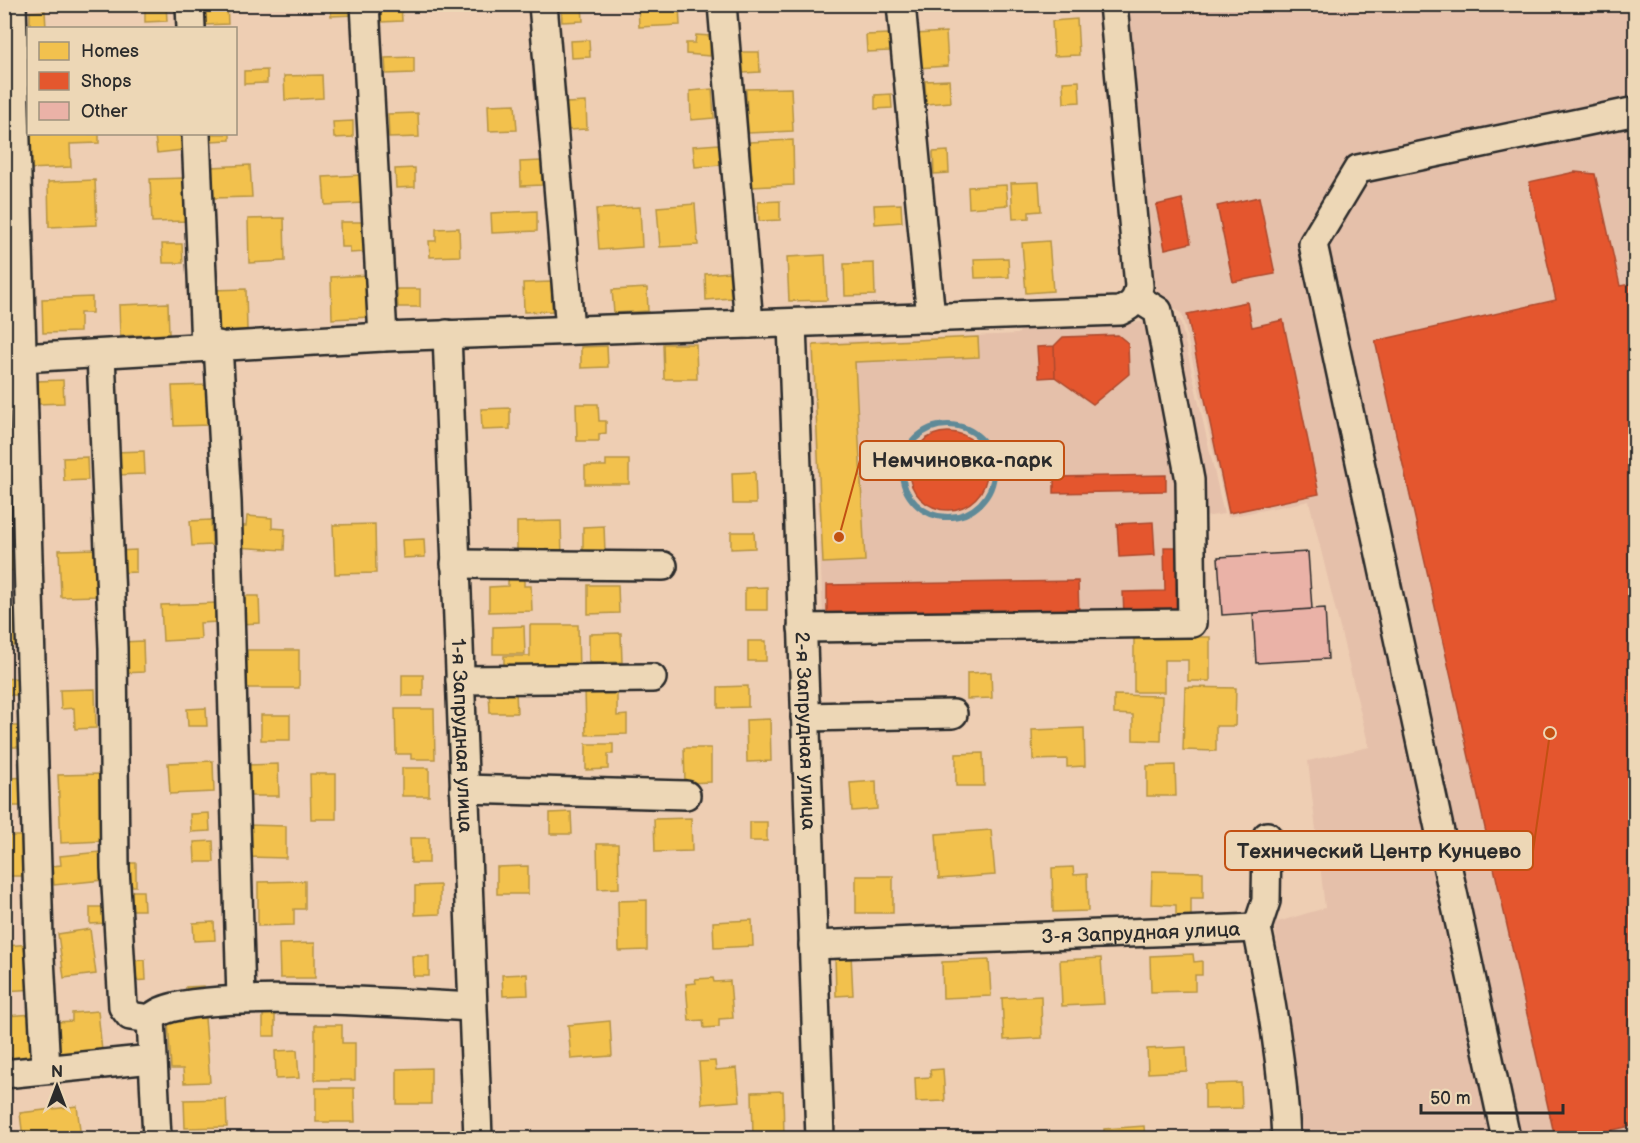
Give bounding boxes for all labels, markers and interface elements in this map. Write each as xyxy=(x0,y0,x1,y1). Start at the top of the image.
legend xyxy=(27,27,237,135)
text: Homes xyxy=(81,41,139,62)
text: Shops xyxy=(81,71,132,92)
text: Other xyxy=(81,101,128,122)
callout: Немчиновка-парк xyxy=(860,441,1064,480)
text: Немчиновка-парк xyxy=(872,448,1053,473)
street label: 2-я Запрудная улица xyxy=(790,631,820,831)
street label: 1-я Запрудная улица xyxy=(446,638,477,834)
callout: Технический Центр Кунцево xyxy=(1225,831,1533,870)
text: Технический Центр Кунцево xyxy=(1237,839,1521,864)
street label: 3-я Запрудная улица xyxy=(1041,918,1241,949)
north arrow xyxy=(27,1056,87,1116)
text: N xyxy=(51,1063,63,1082)
scale bar xyxy=(1421,1077,1564,1115)
text: 50 m xyxy=(1430,1088,1471,1109)

